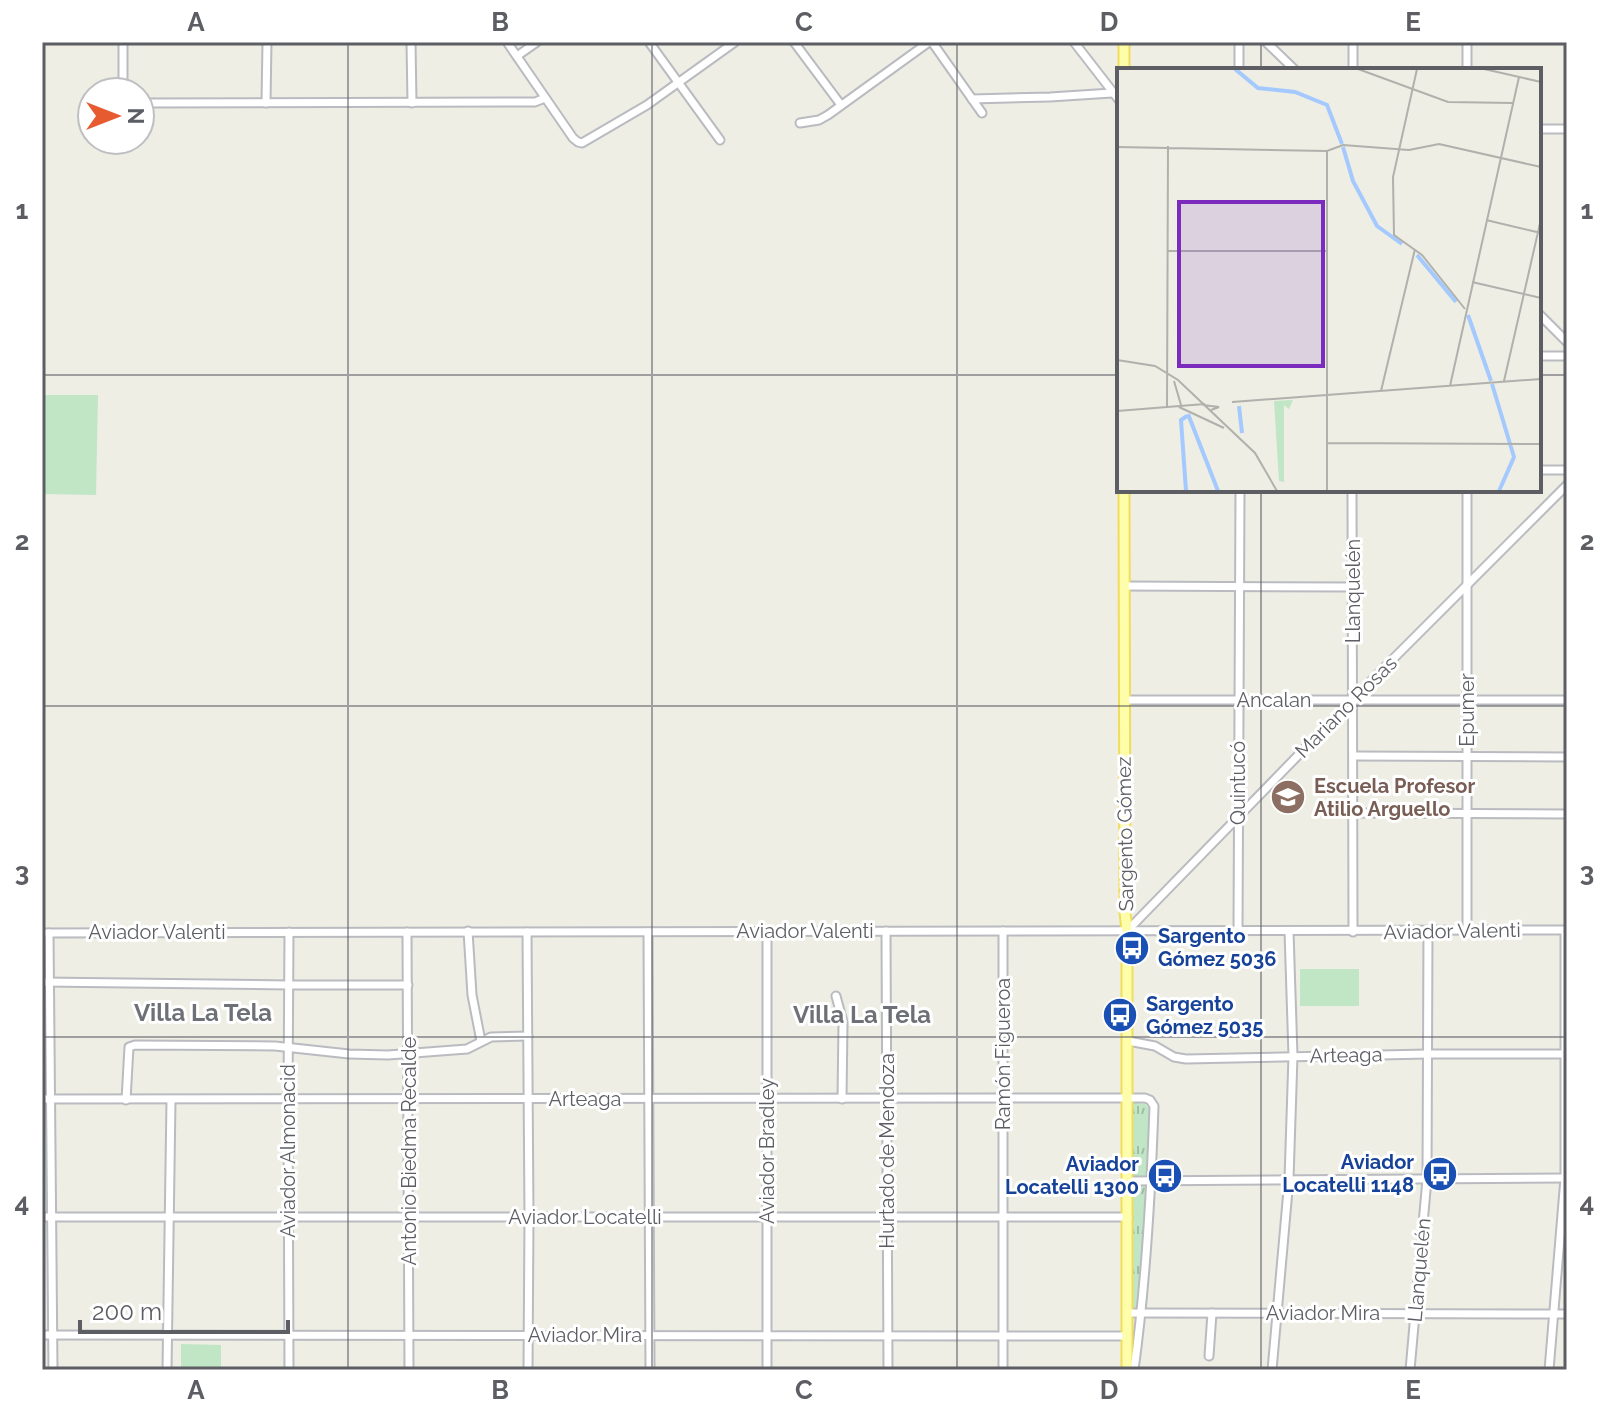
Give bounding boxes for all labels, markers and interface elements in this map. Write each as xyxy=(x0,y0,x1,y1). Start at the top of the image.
text: A xyxy=(187,7,205,37)
text: B xyxy=(491,7,509,37)
text: C xyxy=(795,7,813,37)
text: D xyxy=(1100,7,1118,37)
text: E xyxy=(1405,7,1421,37)
inset map xyxy=(1117,68,1541,492)
north arrow xyxy=(76,76,156,156)
text: N xyxy=(123,108,149,124)
text: 1 xyxy=(16,195,29,225)
text: 1 xyxy=(1581,195,1594,225)
text: 2 xyxy=(15,526,29,556)
text: 2 xyxy=(1580,526,1594,556)
street label: Llanquelén xyxy=(1341,539,1365,643)
street label: Mariano Rosas xyxy=(1290,651,1402,763)
street label: Epumer xyxy=(1455,673,1479,747)
street label: Ancalan xyxy=(1236,688,1312,712)
street label: Quintucó xyxy=(1226,741,1250,825)
street label: Sargento Gómez xyxy=(1112,756,1138,912)
place label: Escuela Profesor Atilio Arguello xyxy=(1314,774,1475,821)
school or university icon: Escuela Profesor Atilio Arguello xyxy=(1269,778,1307,816)
text: 3 xyxy=(15,857,29,887)
text: 3 xyxy=(1580,857,1594,887)
street label: Aviador Valenti xyxy=(1383,918,1521,944)
street label: Aviador Valenti xyxy=(736,919,874,943)
street label: Aviador Valenti xyxy=(88,920,226,944)
place label: Sargento Gómez 5036 xyxy=(1158,924,1276,971)
bus stop icon: Sargento Gómez 5036 xyxy=(1113,929,1151,967)
street label: Ramón Figueroa xyxy=(991,978,1015,1130)
place label: Sargento Gómez 5035 xyxy=(1146,992,1263,1039)
bus stop icon: Sargento Gómez 5035 xyxy=(1101,996,1139,1034)
district label: Villa La Tela xyxy=(134,998,272,1027)
district label: Villa La Tela xyxy=(793,1000,931,1029)
street label: Antonio Biedma Recalde xyxy=(397,1036,421,1265)
street label: Arteaga xyxy=(1309,1042,1383,1068)
street label: Hurtado de Mendoza xyxy=(875,1053,899,1249)
street label: Aviador Almonacid xyxy=(276,1064,300,1238)
street label: Aviador Bradley xyxy=(755,1078,779,1224)
street label: Arteaga xyxy=(549,1087,621,1111)
place label: Aviador Locatelli 1148 xyxy=(1282,1150,1414,1197)
place label: Aviador Locatelli 1300 xyxy=(1005,1152,1139,1199)
bus stop icon: Aviador Locatelli 1148 xyxy=(1421,1155,1459,1193)
bus stop icon: Aviador Locatelli 1300 xyxy=(1146,1157,1184,1195)
text: 4 xyxy=(15,1188,29,1218)
text: 4 xyxy=(1580,1188,1594,1218)
street label: Aviador Locatelli xyxy=(508,1205,662,1229)
street label: Llanquelén xyxy=(1402,1217,1436,1323)
scale bar xyxy=(80,1284,288,1334)
text: 200 m xyxy=(92,1297,162,1326)
street label: Aviador Mira xyxy=(1266,1301,1380,1325)
street label: Aviador Mira xyxy=(528,1323,642,1347)
text: A xyxy=(187,1375,205,1405)
text: B xyxy=(491,1375,509,1405)
text: C xyxy=(795,1375,813,1405)
text: D xyxy=(1100,1375,1118,1405)
text: E xyxy=(1405,1375,1421,1405)

